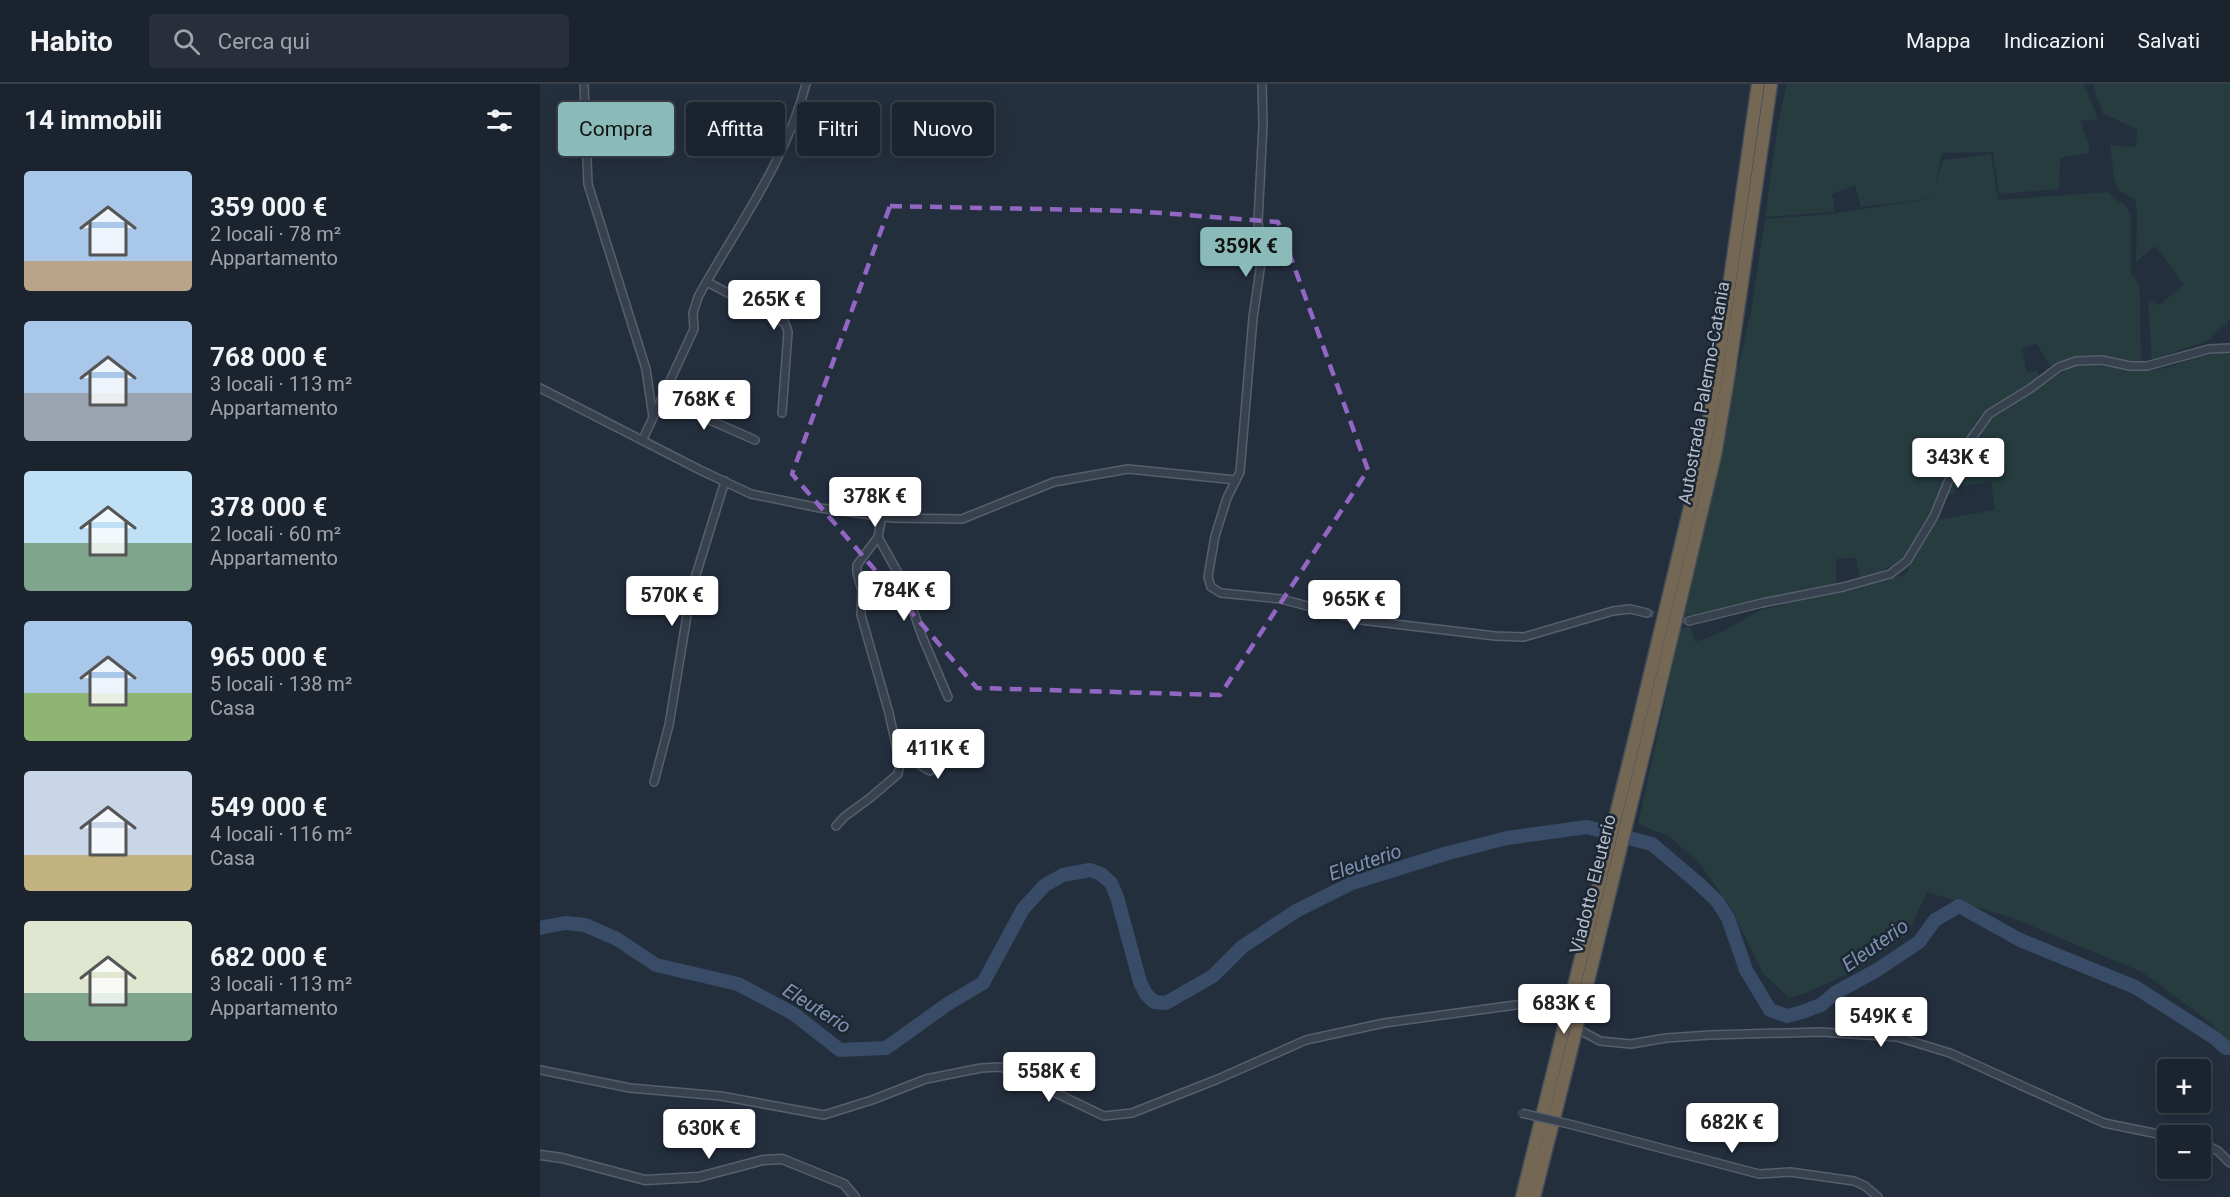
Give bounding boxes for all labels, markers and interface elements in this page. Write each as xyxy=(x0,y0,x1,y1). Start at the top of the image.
search box xyxy=(149,14,569,68)
text: Habito xyxy=(30,25,113,58)
icon: search xyxy=(170,25,203,58)
text: Cerca qui xyxy=(218,29,310,54)
text: Mappa xyxy=(1906,29,1971,53)
text: Indicazioni xyxy=(2004,29,2105,53)
text: Salvati xyxy=(2138,29,2200,53)
chip: Compra xyxy=(558,102,674,156)
chip: Affitta xyxy=(686,102,785,156)
chip: Filtri xyxy=(797,102,880,156)
chip: Nuovo xyxy=(892,102,994,156)
icon: filters xyxy=(483,104,516,137)
text: 14 immobili xyxy=(24,105,162,135)
text: 359 000 € xyxy=(210,192,327,222)
icon: home xyxy=(72,195,144,267)
text: 2 locali · 78 m² xyxy=(210,222,341,246)
pin: 359K € xyxy=(1197,227,1295,278)
text: 359K € xyxy=(1214,234,1278,258)
text: Appartamento xyxy=(210,246,338,270)
pin: 265K € xyxy=(725,280,823,331)
street label: Autostrada Palermo-Catania xyxy=(1674,280,1733,506)
text: 265K € xyxy=(742,287,806,311)
text: 768 000 € xyxy=(210,342,327,372)
icon: home xyxy=(72,345,144,417)
text: 3 locali · 113 m² xyxy=(210,372,352,396)
pin: 768K € xyxy=(655,380,753,431)
text: 768K € xyxy=(672,387,736,411)
text: Appartamento xyxy=(210,396,338,420)
pin: 343K € xyxy=(1909,438,2007,489)
text: 343K € xyxy=(1926,445,1990,469)
pin: 378K € xyxy=(826,477,924,528)
text: 378K € xyxy=(843,484,907,508)
text: 378 000 € xyxy=(210,492,327,522)
icon: home xyxy=(72,495,144,567)
text: 2 locali · 60 m² xyxy=(210,522,341,546)
text: Appartamento xyxy=(210,546,338,570)
pin: 784K € xyxy=(855,571,953,622)
pin: 570K € xyxy=(623,576,721,627)
text: 784K € xyxy=(872,578,936,602)
pin: 965K € xyxy=(1305,580,1403,631)
text: 570K € xyxy=(640,583,704,607)
text: 965K € xyxy=(1322,587,1386,611)
text: 965 000 € xyxy=(210,642,327,672)
icon: home xyxy=(72,645,144,717)
text: 5 locali · 138 m² xyxy=(210,672,352,696)
text: Casa xyxy=(210,696,255,720)
pin: 411K € xyxy=(889,729,987,780)
text: 411K € xyxy=(906,736,970,760)
text: 549 000 € xyxy=(210,792,327,822)
icon: home xyxy=(72,795,144,867)
street label: Viadotto Eleuterio xyxy=(1565,812,1620,956)
text: 4 locali · 116 m² xyxy=(210,822,352,846)
water label: Eleuterio xyxy=(1325,838,1405,886)
text: Casa xyxy=(210,846,255,870)
water label: Eleuterio xyxy=(1837,913,1913,977)
text: 682 000 € xyxy=(210,942,327,972)
icon: home xyxy=(72,945,144,1017)
text: 3 locali · 113 m² xyxy=(210,972,352,996)
water label: Eleuterio xyxy=(779,978,855,1038)
pin: 683K € xyxy=(1515,984,1613,1035)
text: 683K € xyxy=(1532,991,1596,1015)
text: Appartamento xyxy=(210,996,338,1020)
pin: 549K € xyxy=(1832,997,1930,1048)
text: 549K € xyxy=(1849,1004,1913,1028)
pin: 558K € xyxy=(1000,1052,1098,1103)
text: 558K € xyxy=(1017,1059,1081,1083)
map controls xyxy=(2157,1059,2211,1179)
button: + xyxy=(2157,1059,2211,1113)
pin: 682K € xyxy=(1683,1103,1781,1154)
pin: 630K € xyxy=(660,1109,758,1160)
text: 682K € xyxy=(1700,1110,1764,1134)
text: 630K € xyxy=(677,1116,741,1140)
button: − xyxy=(2157,1125,2211,1179)

